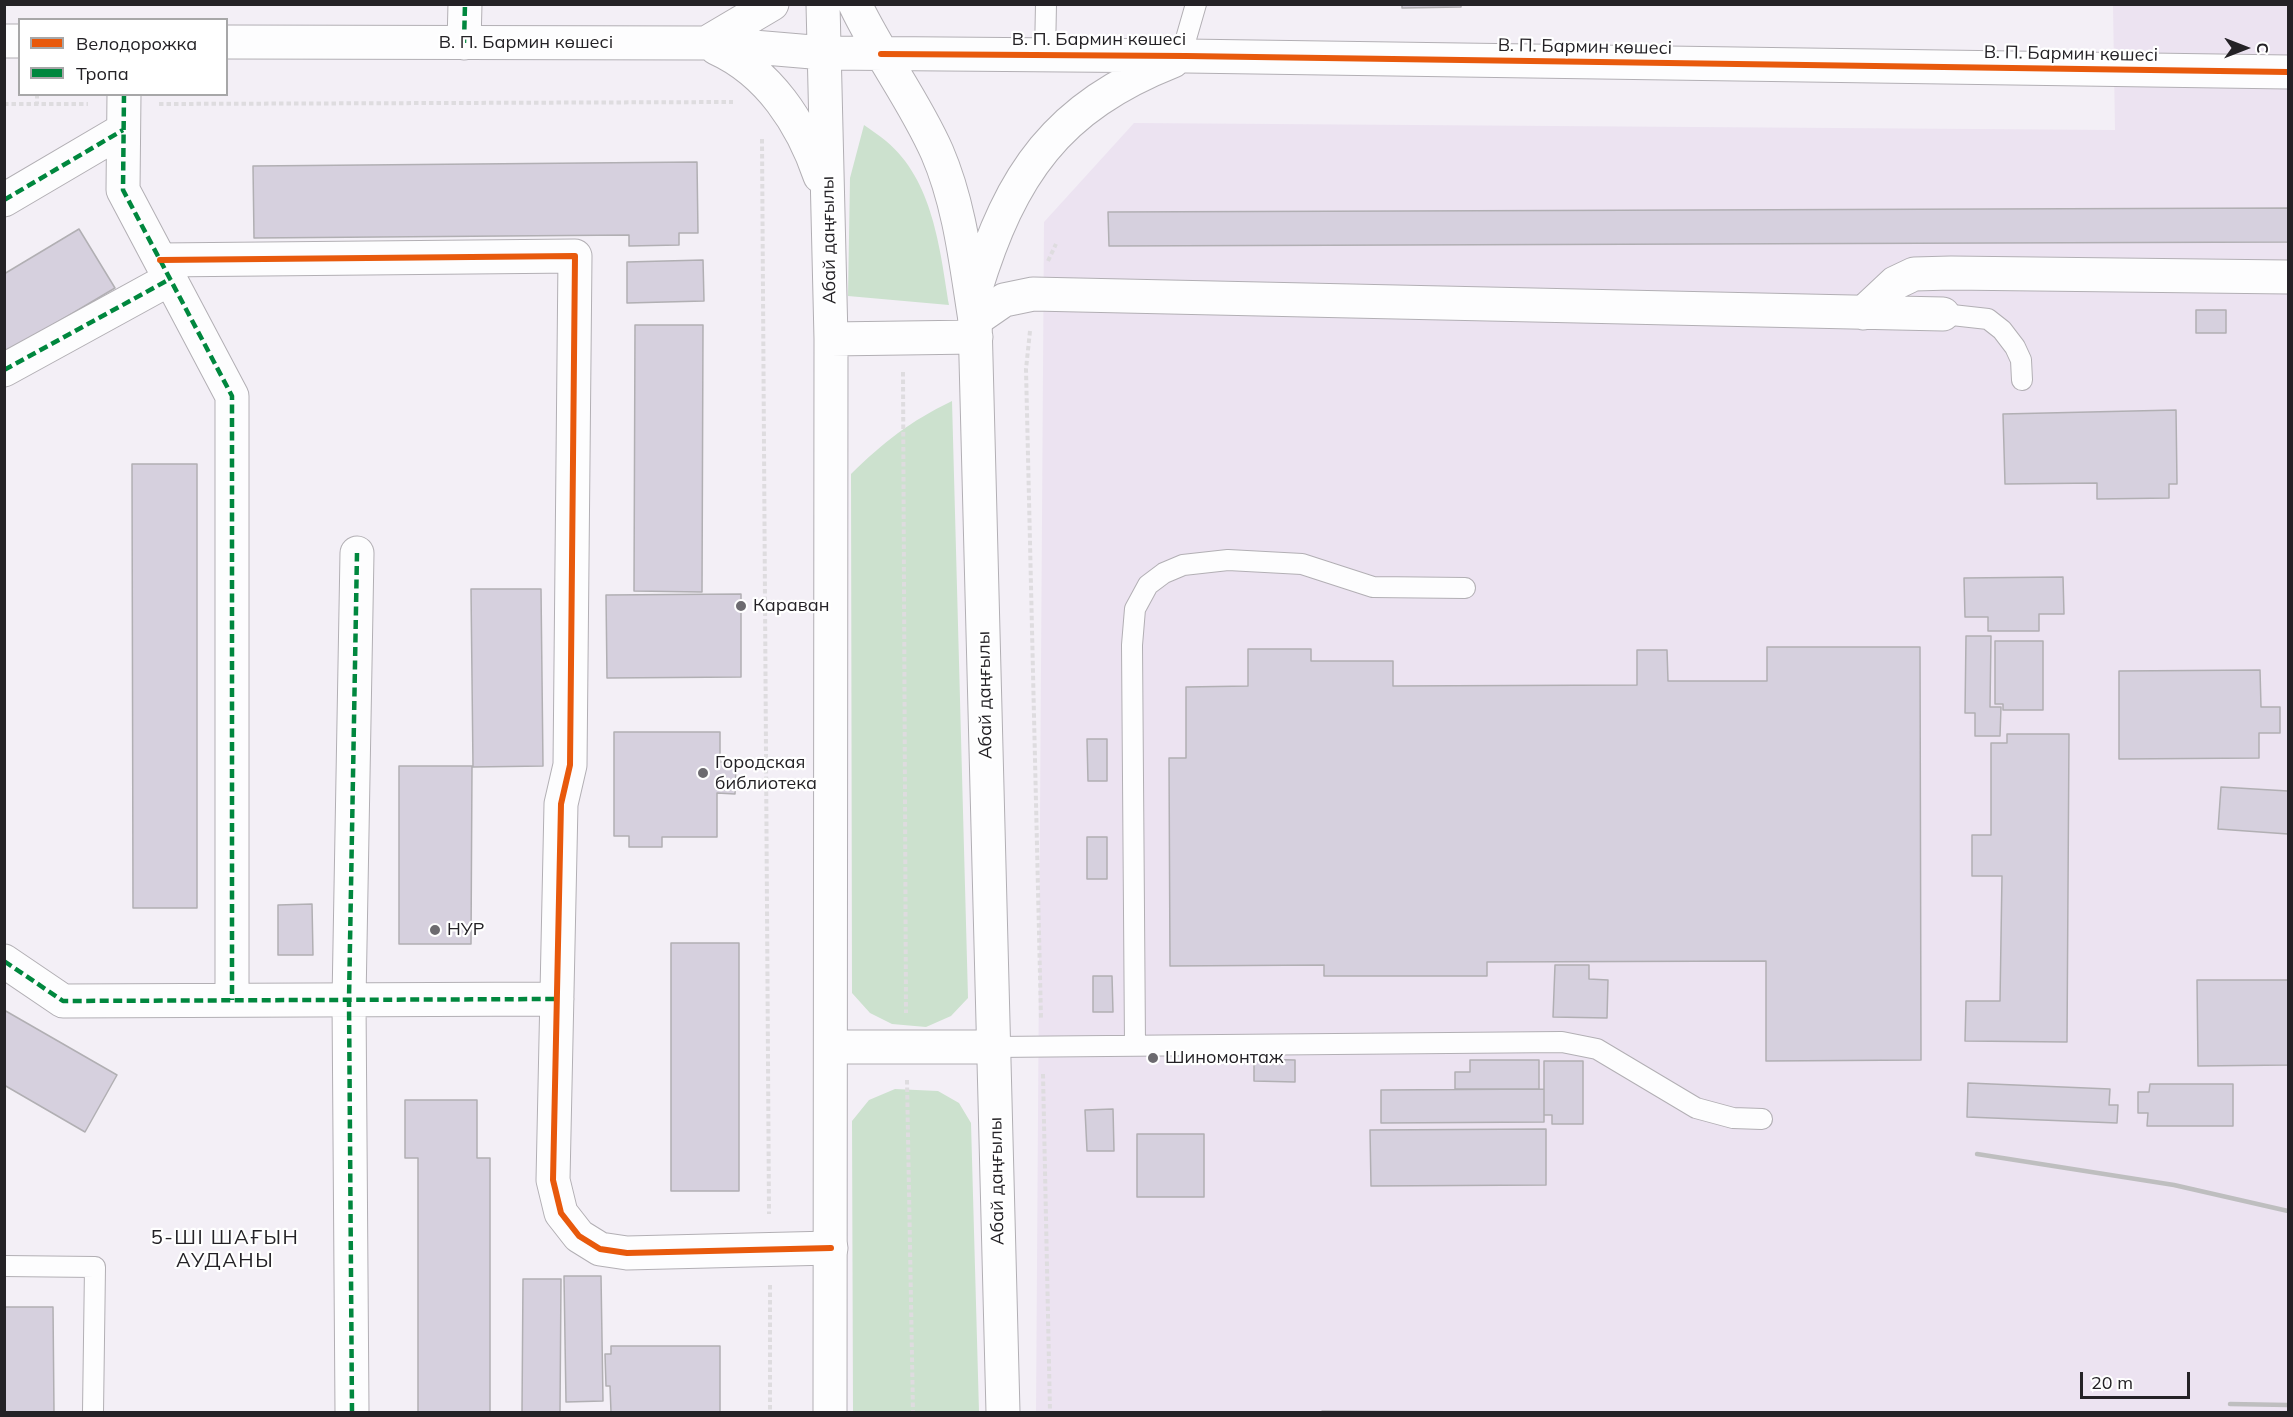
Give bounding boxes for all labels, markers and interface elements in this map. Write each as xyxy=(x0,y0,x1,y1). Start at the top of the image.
legend xyxy=(18,18,228,96)
north arrow xyxy=(2215,18,2275,78)
street label: В. П. Бармин көшесі xyxy=(1012,29,1186,51)
text: Велодорожка xyxy=(76,32,197,55)
street label: В. П. Бармин көшесі xyxy=(439,32,613,54)
street label: В. П. Бармин көшесі xyxy=(1498,35,1672,59)
street label: В. П. Бармин көшесі xyxy=(1984,42,2158,66)
text: С xyxy=(2253,43,2273,53)
text: Тропа xyxy=(76,62,129,85)
street label: Абай даңғылы xyxy=(817,176,841,304)
place label: Караван xyxy=(753,595,830,617)
marker: Караван xyxy=(734,599,748,613)
street label: Абай даңғылы xyxy=(973,631,997,759)
place label: Городская библиотека xyxy=(715,752,817,795)
marker: Городская библиотека xyxy=(696,766,710,780)
place label: НУР xyxy=(447,919,484,941)
marker: НУР xyxy=(428,923,442,937)
place label: Шиномонтаж xyxy=(1165,1047,1283,1069)
marker: Шиномонтаж xyxy=(1146,1051,1160,1065)
street label: Абай даңғылы xyxy=(985,1117,1009,1245)
district label: 5-ШІ ШАҒЫН АУДАНЫ xyxy=(151,1226,299,1273)
scale bar xyxy=(2083,1360,2192,1398)
text: 20 m xyxy=(2091,1371,2133,1394)

